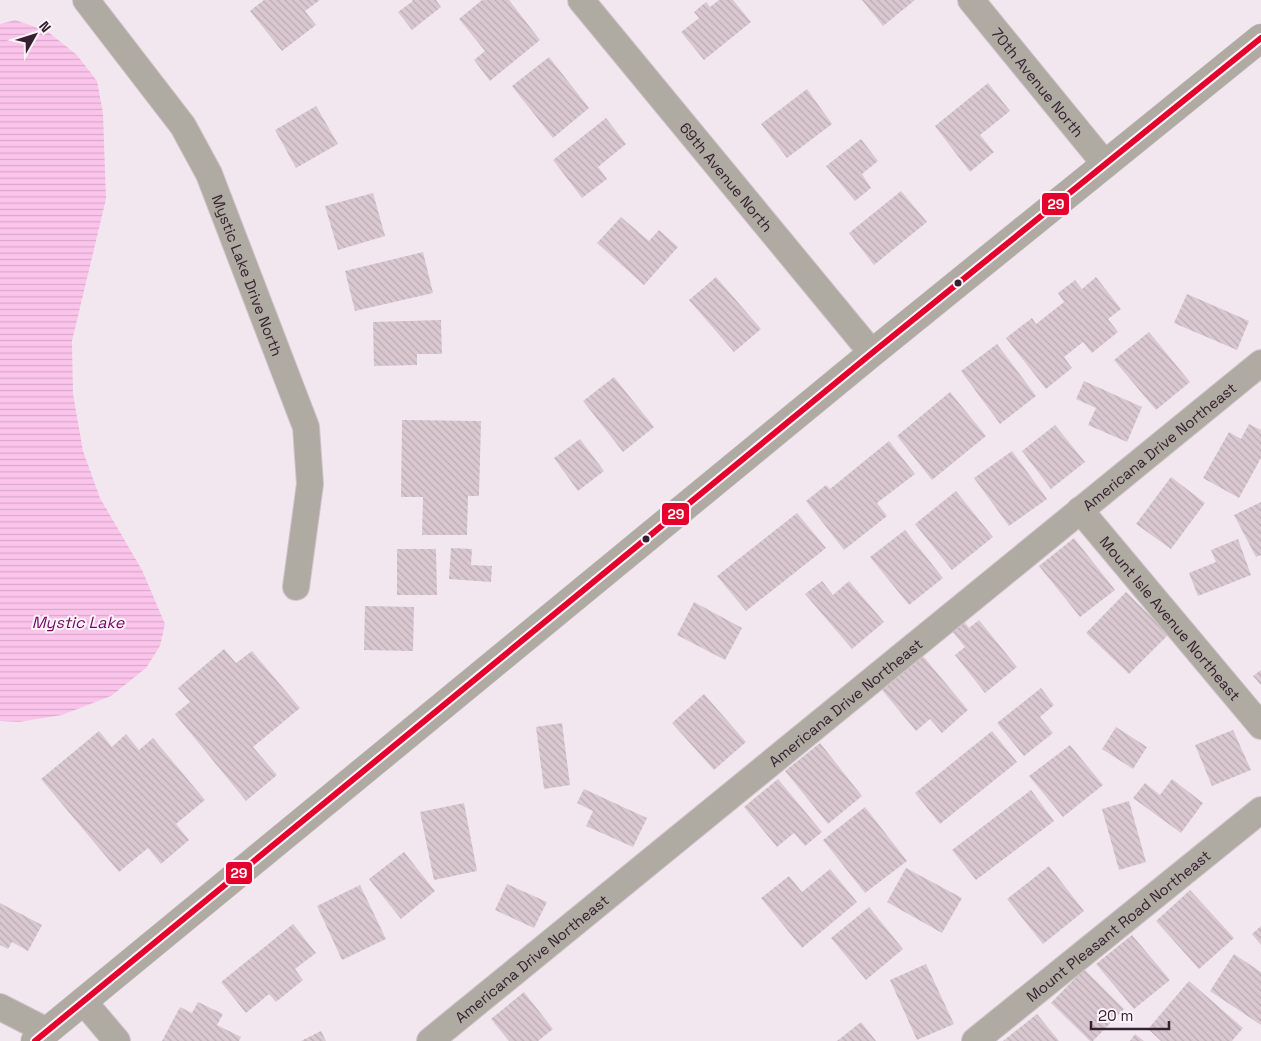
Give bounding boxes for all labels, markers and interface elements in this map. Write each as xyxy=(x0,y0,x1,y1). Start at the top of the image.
north arrow xyxy=(10,10,60,60)
text: N xyxy=(35,18,55,36)
street label: 70th Avenue North xyxy=(988,24,1088,141)
street label: 69th Avenue North xyxy=(676,118,777,235)
street label: Mystic Lake Drive North xyxy=(208,192,287,359)
line badge: 29 xyxy=(1041,192,1070,216)
text: 29 xyxy=(1048,195,1064,213)
unlabelled marker xyxy=(953,278,963,288)
street label: Americana Drive Northeast xyxy=(1078,378,1240,514)
line badge: 29 xyxy=(661,502,690,526)
text: 29 xyxy=(668,505,684,523)
street label: Mount Isle Avenue Northeast xyxy=(1096,532,1245,704)
unlabelled marker xyxy=(641,534,651,544)
water label: Mystic Lake xyxy=(32,612,125,633)
street label: Americana Drive Northeast xyxy=(765,634,926,770)
street label: Mount Pleasant Road Northeast xyxy=(1022,845,1214,1006)
line badge: 29 xyxy=(225,861,253,885)
text: 29 xyxy=(231,864,247,882)
street label: Americana Drive Northeast xyxy=(451,890,612,1027)
scale bar xyxy=(1091,998,1168,1030)
text: 20 m xyxy=(1098,1006,1133,1025)

